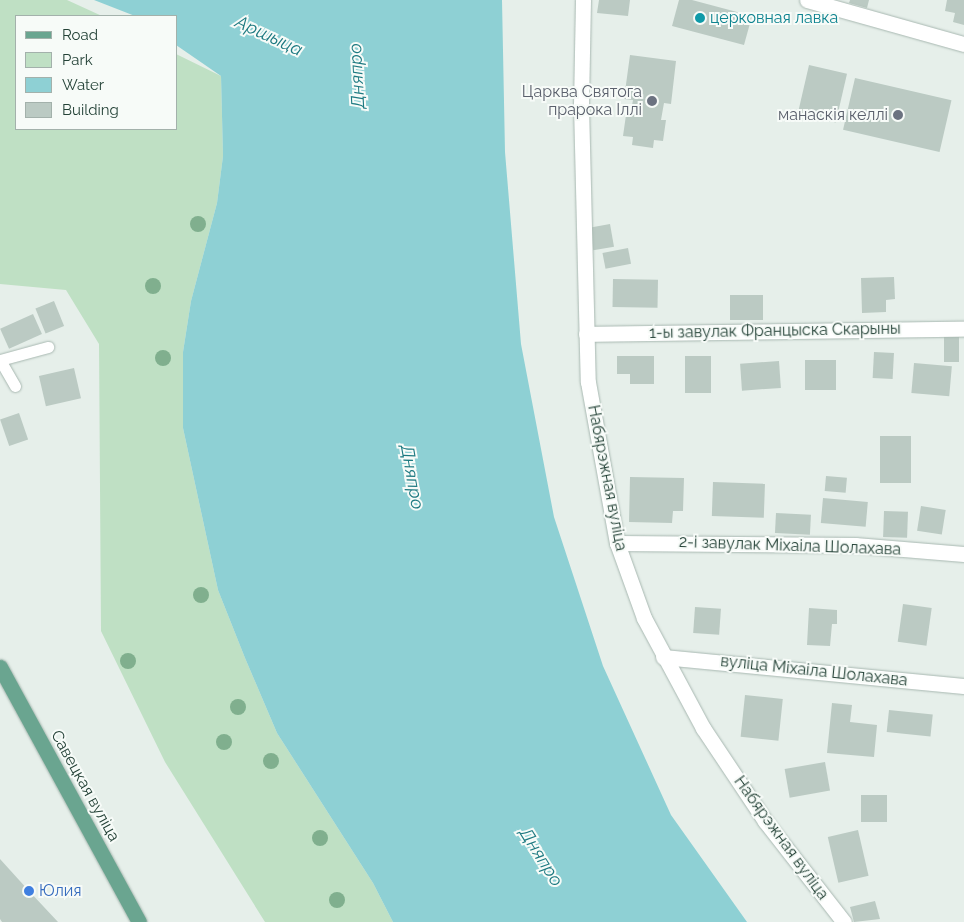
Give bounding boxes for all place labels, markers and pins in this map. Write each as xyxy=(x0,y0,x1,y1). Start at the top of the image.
place label: церковная лавка xyxy=(710,8,838,28)
marker: церковная лавка xyxy=(694,12,706,24)
place label: Царква Святога прарока Іллі xyxy=(522,82,642,120)
marker: Царква Святога прарока Іллі xyxy=(646,95,658,107)
place label: манаскія келлі xyxy=(778,105,888,125)
marker: манаскія келлі xyxy=(892,109,904,121)
place label: Юлия xyxy=(39,881,82,901)
marker: Юлия xyxy=(23,885,35,897)

